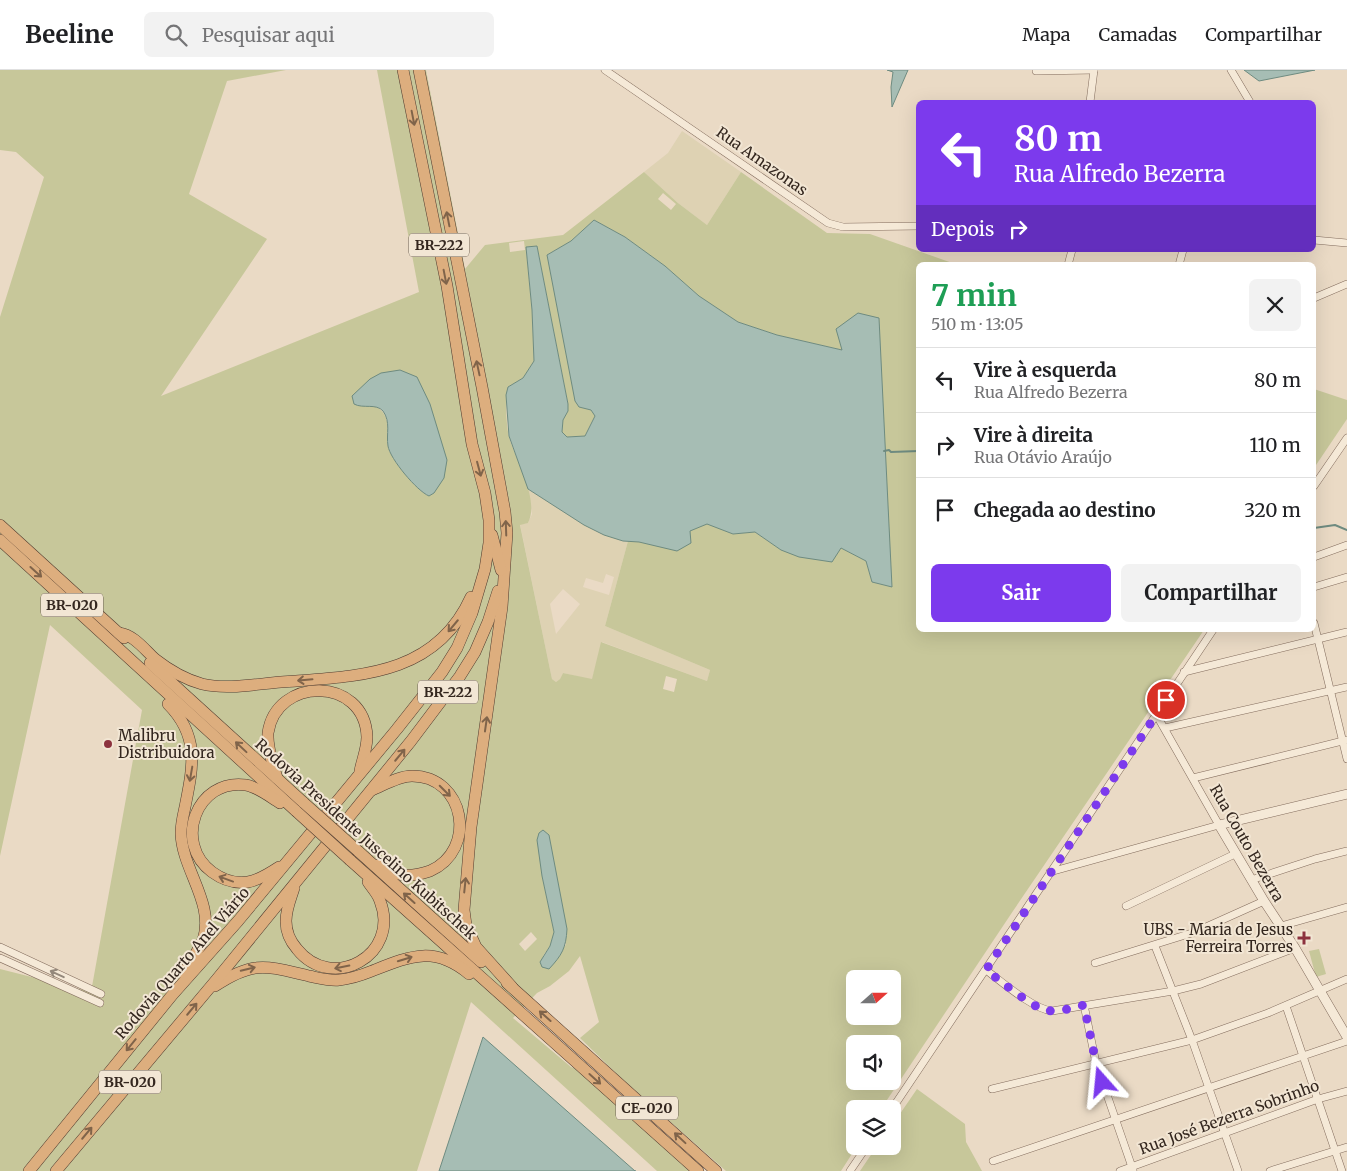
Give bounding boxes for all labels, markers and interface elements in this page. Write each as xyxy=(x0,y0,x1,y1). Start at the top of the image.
search box xyxy=(144,12,494,57)
text: Beeline xyxy=(25,19,114,50)
icon: search xyxy=(162,21,190,49)
text: Pesquisar aqui xyxy=(202,23,335,47)
text: Mapa xyxy=(1022,23,1071,46)
text: Camadas xyxy=(1099,23,1177,46)
text: Compartilhar xyxy=(1205,23,1322,46)
one-way arrow xyxy=(409,109,418,125)
text: 80 m xyxy=(1014,117,1102,161)
icon: left xyxy=(931,120,996,185)
street label: Rua Amazonas xyxy=(713,123,811,199)
text: Rua Alfredo Bezerra xyxy=(1014,160,1225,188)
one-way arrow xyxy=(442,212,452,228)
icon: right xyxy=(1004,215,1032,243)
text: Depois xyxy=(931,217,994,241)
road number: BR-222 xyxy=(409,234,469,256)
one-way arrow xyxy=(441,269,450,285)
text: 7 min xyxy=(931,276,1017,314)
button: close xyxy=(1249,279,1301,331)
text: 510 m · 13:05 xyxy=(931,314,1024,334)
text: Vire à esquerda xyxy=(974,358,1117,382)
one-way arrow xyxy=(473,361,483,377)
icon: left xyxy=(931,366,959,394)
text: 80 m xyxy=(1254,368,1301,392)
text: Rua Alfredo Bezerra xyxy=(974,382,1128,402)
text: Vire à direita xyxy=(974,423,1093,447)
icon: right xyxy=(931,431,959,459)
text: 110 m xyxy=(1250,433,1301,457)
text: Rua Otávio Araújo xyxy=(974,447,1112,467)
one-way arrow xyxy=(474,461,484,477)
icon: arrive xyxy=(931,496,959,524)
text: Chegada ao destino xyxy=(974,498,1156,522)
text: 320 m xyxy=(1244,498,1301,522)
one-way arrow xyxy=(501,521,511,537)
button: Sair xyxy=(931,564,1111,622)
button: Compartilhar xyxy=(1121,564,1301,622)
one-way arrow xyxy=(30,567,43,578)
road number: BR-020 xyxy=(41,594,103,616)
one-way arrow xyxy=(447,620,458,633)
one-way arrow xyxy=(298,675,314,685)
pin xyxy=(1145,679,1187,721)
road number: BR-222 xyxy=(418,680,478,704)
icon: arrive xyxy=(1152,686,1180,714)
one-way arrow xyxy=(481,716,491,732)
place label: Malibru Distribuidora xyxy=(118,726,214,762)
street label: Rodovia Presidente Juscelino Kubitschek xyxy=(251,734,481,944)
marker: Malibru Distribuidora xyxy=(102,738,114,750)
one-way arrow xyxy=(235,741,248,753)
one-way arrow xyxy=(394,748,405,761)
one-way arrow xyxy=(186,765,196,781)
street label: Rua Couto Bezerra xyxy=(1206,781,1288,905)
one-way arrow xyxy=(439,784,451,797)
one-way arrow xyxy=(218,874,234,883)
one-way arrow xyxy=(460,877,470,893)
street label: Rodovia Quarto Anel Viário xyxy=(111,883,253,1043)
one-way arrow xyxy=(403,892,416,904)
place label: UBS - Maria de Jesus Ferreira Torres xyxy=(1143,920,1293,956)
marker: UBS - Maria de Jesus Ferreira Torres xyxy=(1297,931,1311,945)
one-way arrow xyxy=(396,953,412,963)
one-way arrow xyxy=(334,963,350,972)
one-way arrow xyxy=(239,964,255,974)
one-way arrow xyxy=(50,968,65,978)
north arrow xyxy=(846,970,901,1025)
map controls xyxy=(846,970,901,1155)
one-way arrow xyxy=(186,1003,197,1016)
one-way arrow xyxy=(538,1010,551,1022)
button: sound xyxy=(846,1035,901,1090)
one-way arrow xyxy=(125,1038,136,1051)
position arrow xyxy=(1075,1055,1127,1107)
road number: BR-020 xyxy=(99,1070,161,1094)
one-way arrow xyxy=(588,1073,601,1085)
street label: Rua José Bezerra Sobrinho xyxy=(1136,1075,1322,1158)
road number: CE-020 xyxy=(616,1096,678,1120)
button: layers xyxy=(846,1100,901,1155)
one-way arrow xyxy=(81,1127,93,1140)
one-way arrow xyxy=(673,1132,686,1144)

